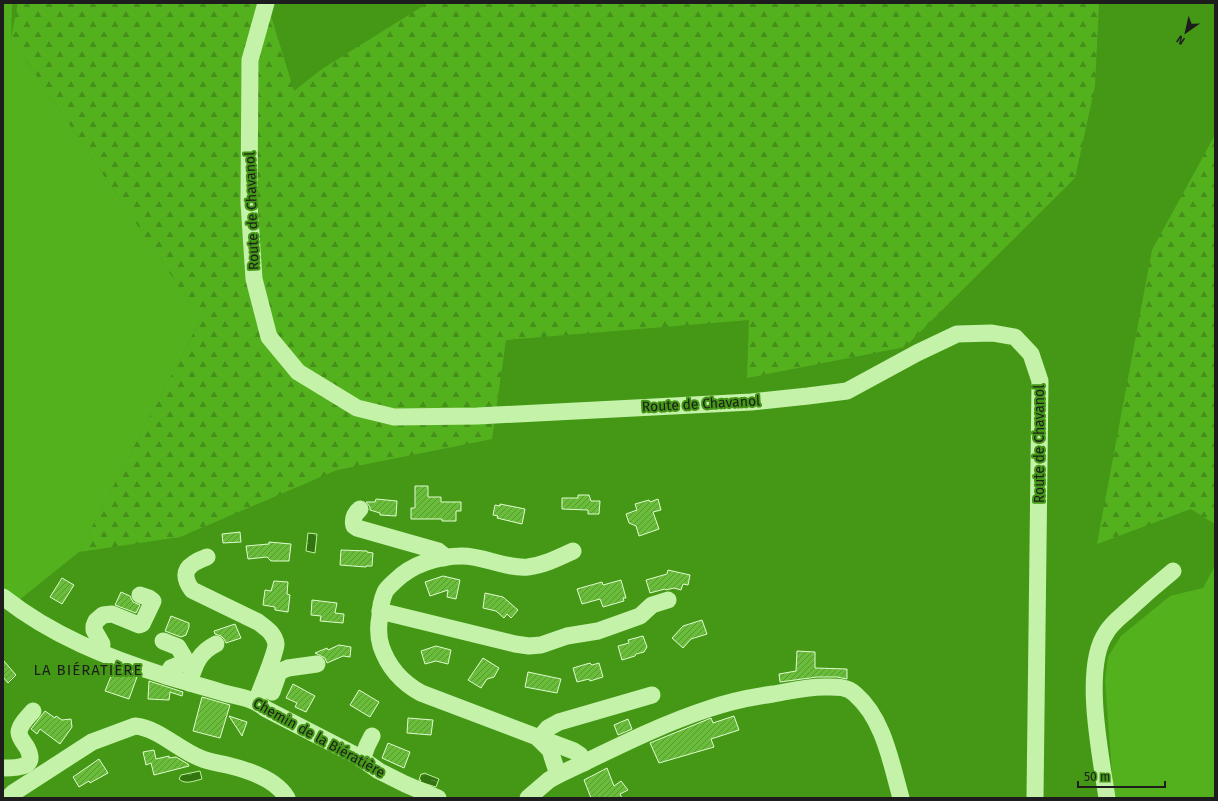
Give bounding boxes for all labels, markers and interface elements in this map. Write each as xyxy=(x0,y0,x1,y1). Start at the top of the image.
north arrow xyxy=(1166,12,1206,52)
text: N xyxy=(1174,32,1187,47)
street label: Route de Chavanol xyxy=(241,151,263,271)
street label: Route de Chavanol xyxy=(1031,385,1048,503)
street label: Route de Chavanol xyxy=(641,392,761,416)
district label: LA BIÉRATIÈRE xyxy=(34,661,142,679)
street label: Chemin de la Biératière xyxy=(250,695,388,781)
scale bar xyxy=(1078,763,1165,789)
text: 50 m xyxy=(1084,770,1110,784)

